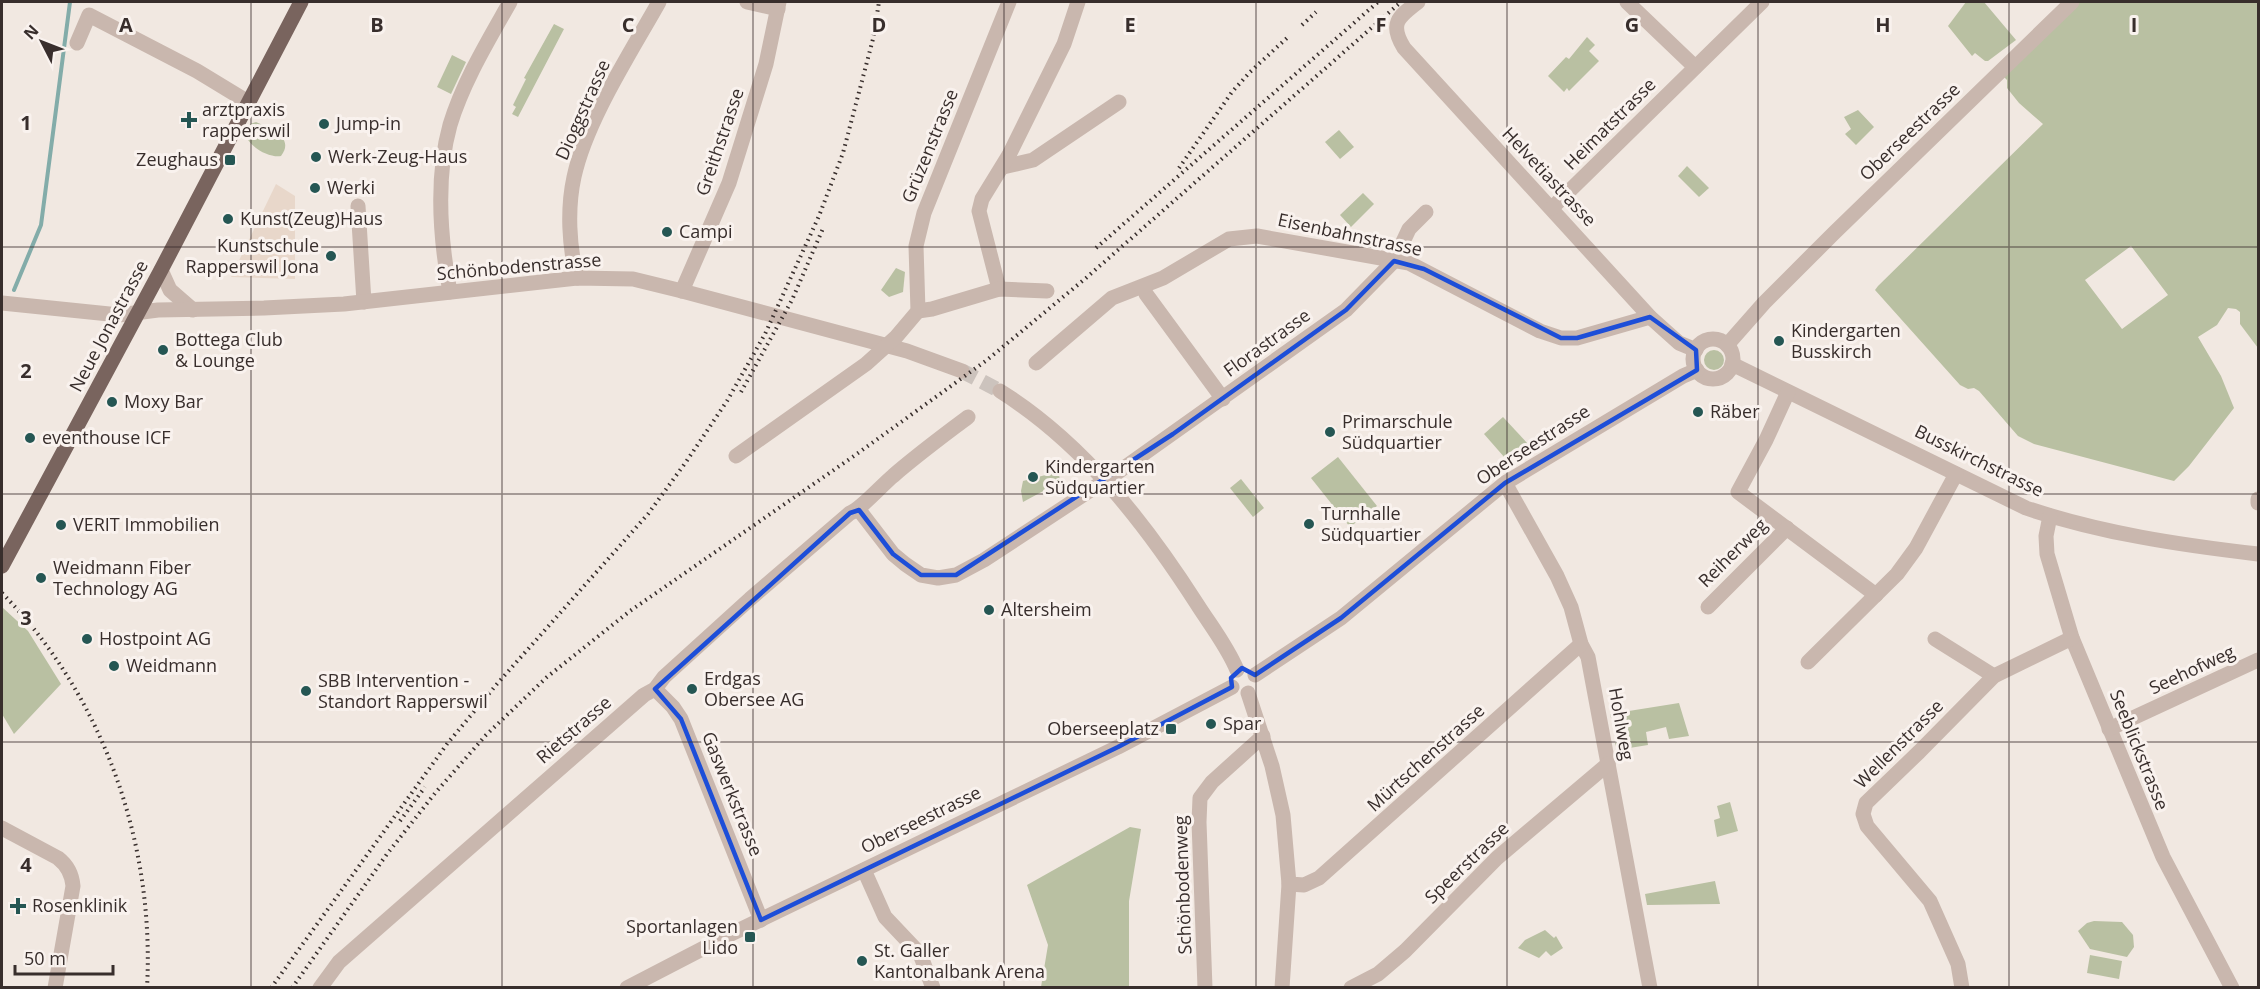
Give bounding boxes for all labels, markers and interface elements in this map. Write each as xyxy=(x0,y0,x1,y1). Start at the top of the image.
text: A xyxy=(119,11,133,38)
text: B xyxy=(370,11,384,38)
text: C xyxy=(622,11,635,38)
text: D xyxy=(872,11,886,38)
text: E xyxy=(1124,11,1136,38)
text: F xyxy=(1376,11,1386,38)
text: G xyxy=(1625,11,1639,38)
text: H xyxy=(1875,11,1891,38)
text: I xyxy=(2131,11,2137,38)
north arrow xyxy=(12,12,72,72)
text: N xyxy=(18,20,43,44)
street label: Dioggstrasse xyxy=(549,56,615,164)
street label: Heimatstrasse xyxy=(1558,72,1660,174)
street label: Oberseestrasse xyxy=(1854,77,1965,185)
street label: Greithstrasse xyxy=(689,85,749,199)
street label: Grüzenstrasse xyxy=(895,85,963,206)
place label: arztpraxis rapperswil xyxy=(202,97,290,142)
text: 1 xyxy=(20,109,32,136)
marker: arztpraxis rapperswil xyxy=(180,111,198,129)
place label: Jump-in xyxy=(334,111,401,135)
marker: Jump-in xyxy=(317,117,331,131)
street label: Helvetiastrasse xyxy=(1497,121,1602,231)
place label: Werk-Zeug-Haus xyxy=(328,144,467,168)
place label: Zeughaus xyxy=(136,147,218,171)
marker: Werk-Zeug-Haus xyxy=(309,150,323,164)
marker: Zeughaus xyxy=(223,153,237,167)
place label: Werki xyxy=(327,175,375,199)
marker: Werki xyxy=(308,181,322,195)
place label: Kunst(Zeug)Haus xyxy=(240,206,383,230)
street label: Eisenbahnstrasse xyxy=(1276,207,1425,261)
marker: Kunst(Zeug)Haus xyxy=(221,212,235,226)
place label: Campi xyxy=(679,219,733,243)
marker: Campi xyxy=(660,225,674,239)
place label: Kunstschule Rapperswil Jona xyxy=(185,233,319,278)
street label: Schönbodenstrasse xyxy=(436,247,602,285)
marker: Kunstschule Rapperswil Jona xyxy=(324,249,338,263)
street label: Neue Jonastrasse xyxy=(63,256,153,396)
street label: Florastrasse xyxy=(1218,303,1315,382)
place label: Kindergarten Busskirch xyxy=(1791,318,1901,363)
place label: Bottega Club & Lounge xyxy=(175,327,283,372)
marker: Kindergarten Busskirch xyxy=(1772,334,1786,348)
marker: Bottega Club & Lounge xyxy=(156,343,170,357)
text: 2 xyxy=(20,357,32,384)
place label: Moxy Bar xyxy=(124,389,204,413)
marker: Moxy Bar xyxy=(105,395,119,409)
street label: Oberseestrasse xyxy=(1471,398,1594,490)
place label: Räber xyxy=(1710,399,1760,423)
marker: Räber xyxy=(1691,405,1705,419)
place label: Primarschule Südquartier xyxy=(1342,409,1453,454)
street label: Busskirchstrasse xyxy=(1911,419,2048,502)
place label: eventhouse ICF xyxy=(42,425,171,449)
marker: Primarschule Südquartier xyxy=(1323,425,1337,439)
marker: eventhouse ICF xyxy=(23,431,37,445)
place label: Kindergarten Südquartier xyxy=(1045,454,1155,499)
marker: Kindergarten Südquartier xyxy=(1026,470,1040,484)
place label: Turnhalle Südquartier xyxy=(1321,501,1421,546)
place label: VERIT Immobilien xyxy=(73,512,219,536)
street label: Reiherweg xyxy=(1693,513,1772,592)
marker: Turnhalle Südquartier xyxy=(1302,517,1316,531)
marker: VERIT Immobilien xyxy=(54,518,68,532)
place label: Weidmann Fiber Technology AG xyxy=(53,555,192,600)
marker: Weidmann Fiber Technology AG xyxy=(34,571,48,585)
place label: Altersheim xyxy=(1001,597,1092,621)
marker: Altersheim xyxy=(982,603,996,617)
text: 3 xyxy=(20,604,32,631)
place label: Hostpoint AG xyxy=(99,626,211,650)
marker: Hostpoint AG xyxy=(80,632,94,646)
street label: Seehofweg xyxy=(2145,639,2238,699)
place label: Weidmann xyxy=(126,653,217,677)
marker: Weidmann xyxy=(107,659,121,673)
place label: Erdgas Obersee AG xyxy=(704,666,804,711)
place label: SBB Intervention - Standort Rapperswil xyxy=(318,668,488,713)
marker: Erdgas Obersee AG xyxy=(685,682,699,696)
marker: SBB Intervention - Standort Rapperswil xyxy=(299,684,313,698)
street label: Hohlweg xyxy=(1604,686,1640,762)
street label: Seeblickstrasse xyxy=(2105,686,2175,813)
street label: Rietstrasse xyxy=(531,690,616,768)
street label: Wellenstrasse xyxy=(1849,694,1948,793)
street label: Mürtschenstrasse xyxy=(1362,698,1489,816)
place label: Spar xyxy=(1223,711,1262,735)
place label: Oberseeplatz xyxy=(1047,716,1159,740)
marker: Spar xyxy=(1204,717,1218,731)
marker: Oberseeplatz xyxy=(1164,722,1178,736)
street label: Gaswerkstrasse xyxy=(697,728,769,859)
street label: Oberseestrasse xyxy=(856,780,985,859)
street label: Schönbodenweg xyxy=(1168,815,1196,955)
street label: Speerstrasse xyxy=(1419,816,1514,908)
text: 4 xyxy=(20,851,32,878)
place label: Rosenklinik xyxy=(32,893,128,917)
marker: Rosenklinik xyxy=(9,897,27,915)
place label: Sportanlagen Lido xyxy=(626,914,738,959)
marker: Sportanlagen Lido xyxy=(743,930,757,944)
scale bar xyxy=(15,938,112,976)
place label: St. Galler Kantonalbank Arena xyxy=(874,938,1045,983)
text: 50 m xyxy=(24,946,66,970)
marker: St. Galler Kantonalbank Arena xyxy=(855,954,869,968)

